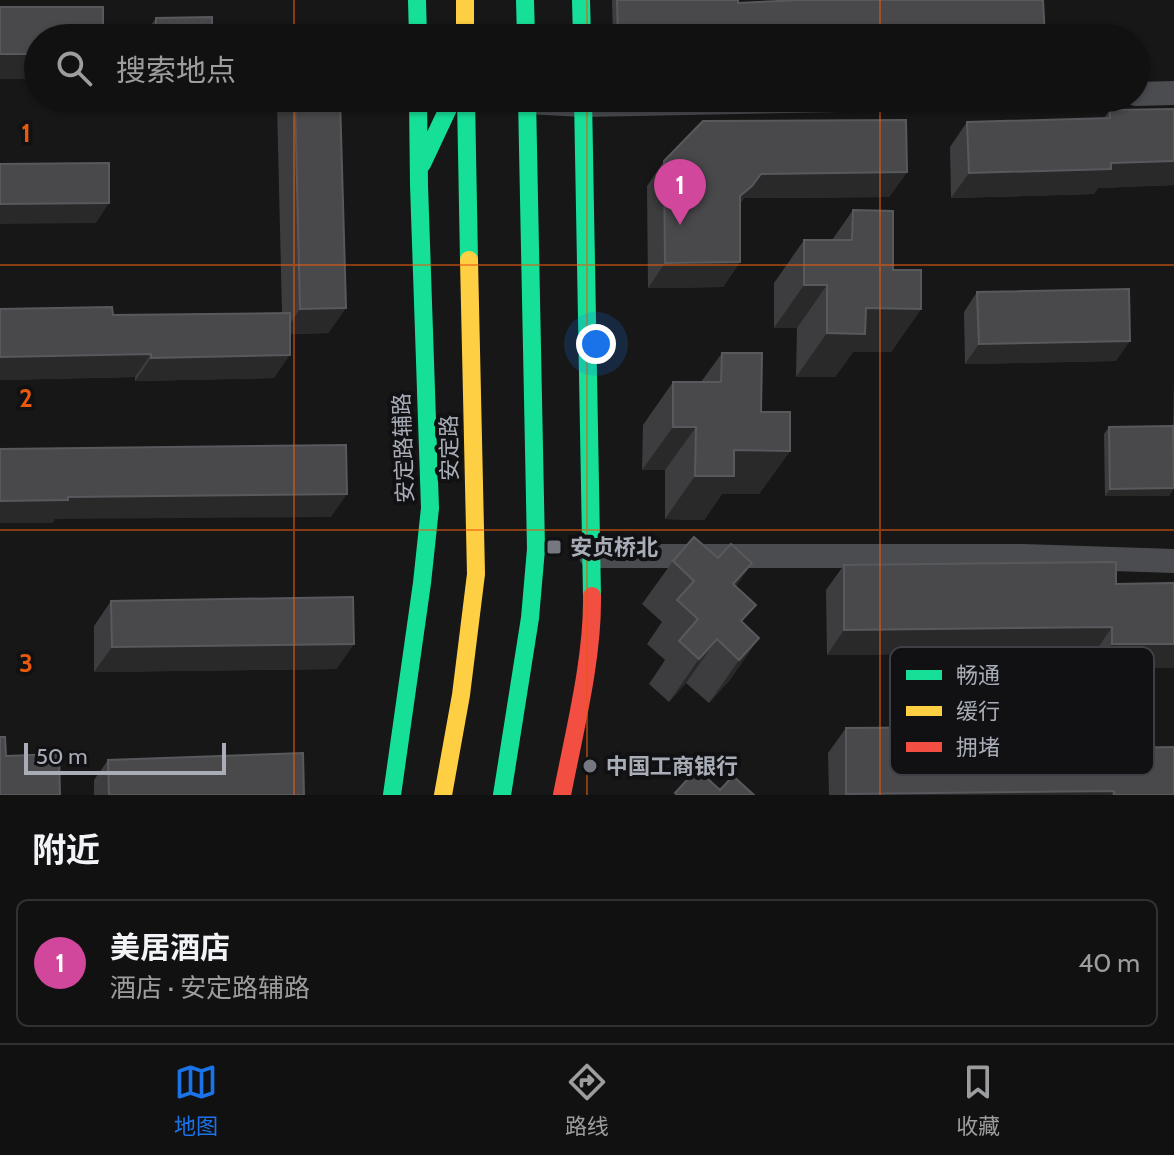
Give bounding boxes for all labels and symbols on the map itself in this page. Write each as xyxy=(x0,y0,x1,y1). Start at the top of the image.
text: 1 xyxy=(21,117,31,149)
pin: 1 xyxy=(654,159,706,225)
your location xyxy=(576,324,616,364)
text: 2 xyxy=(19,382,33,414)
street label: 安定路辅路 xyxy=(388,393,419,503)
street label: 安定路 xyxy=(435,415,464,481)
place label: 安贞桥北 xyxy=(570,534,658,561)
marker: 安贞桥北 xyxy=(545,538,563,556)
text: 3 xyxy=(19,647,33,679)
legend xyxy=(890,647,1154,775)
text: 畅通 xyxy=(956,662,1000,689)
text: 缓行 xyxy=(956,698,1000,725)
text: 拥堵 xyxy=(956,734,1000,761)
scale bar xyxy=(24,739,226,775)
place label: 中国工商银行 xyxy=(606,753,738,780)
marker: 中国工商银行 xyxy=(581,757,599,775)

